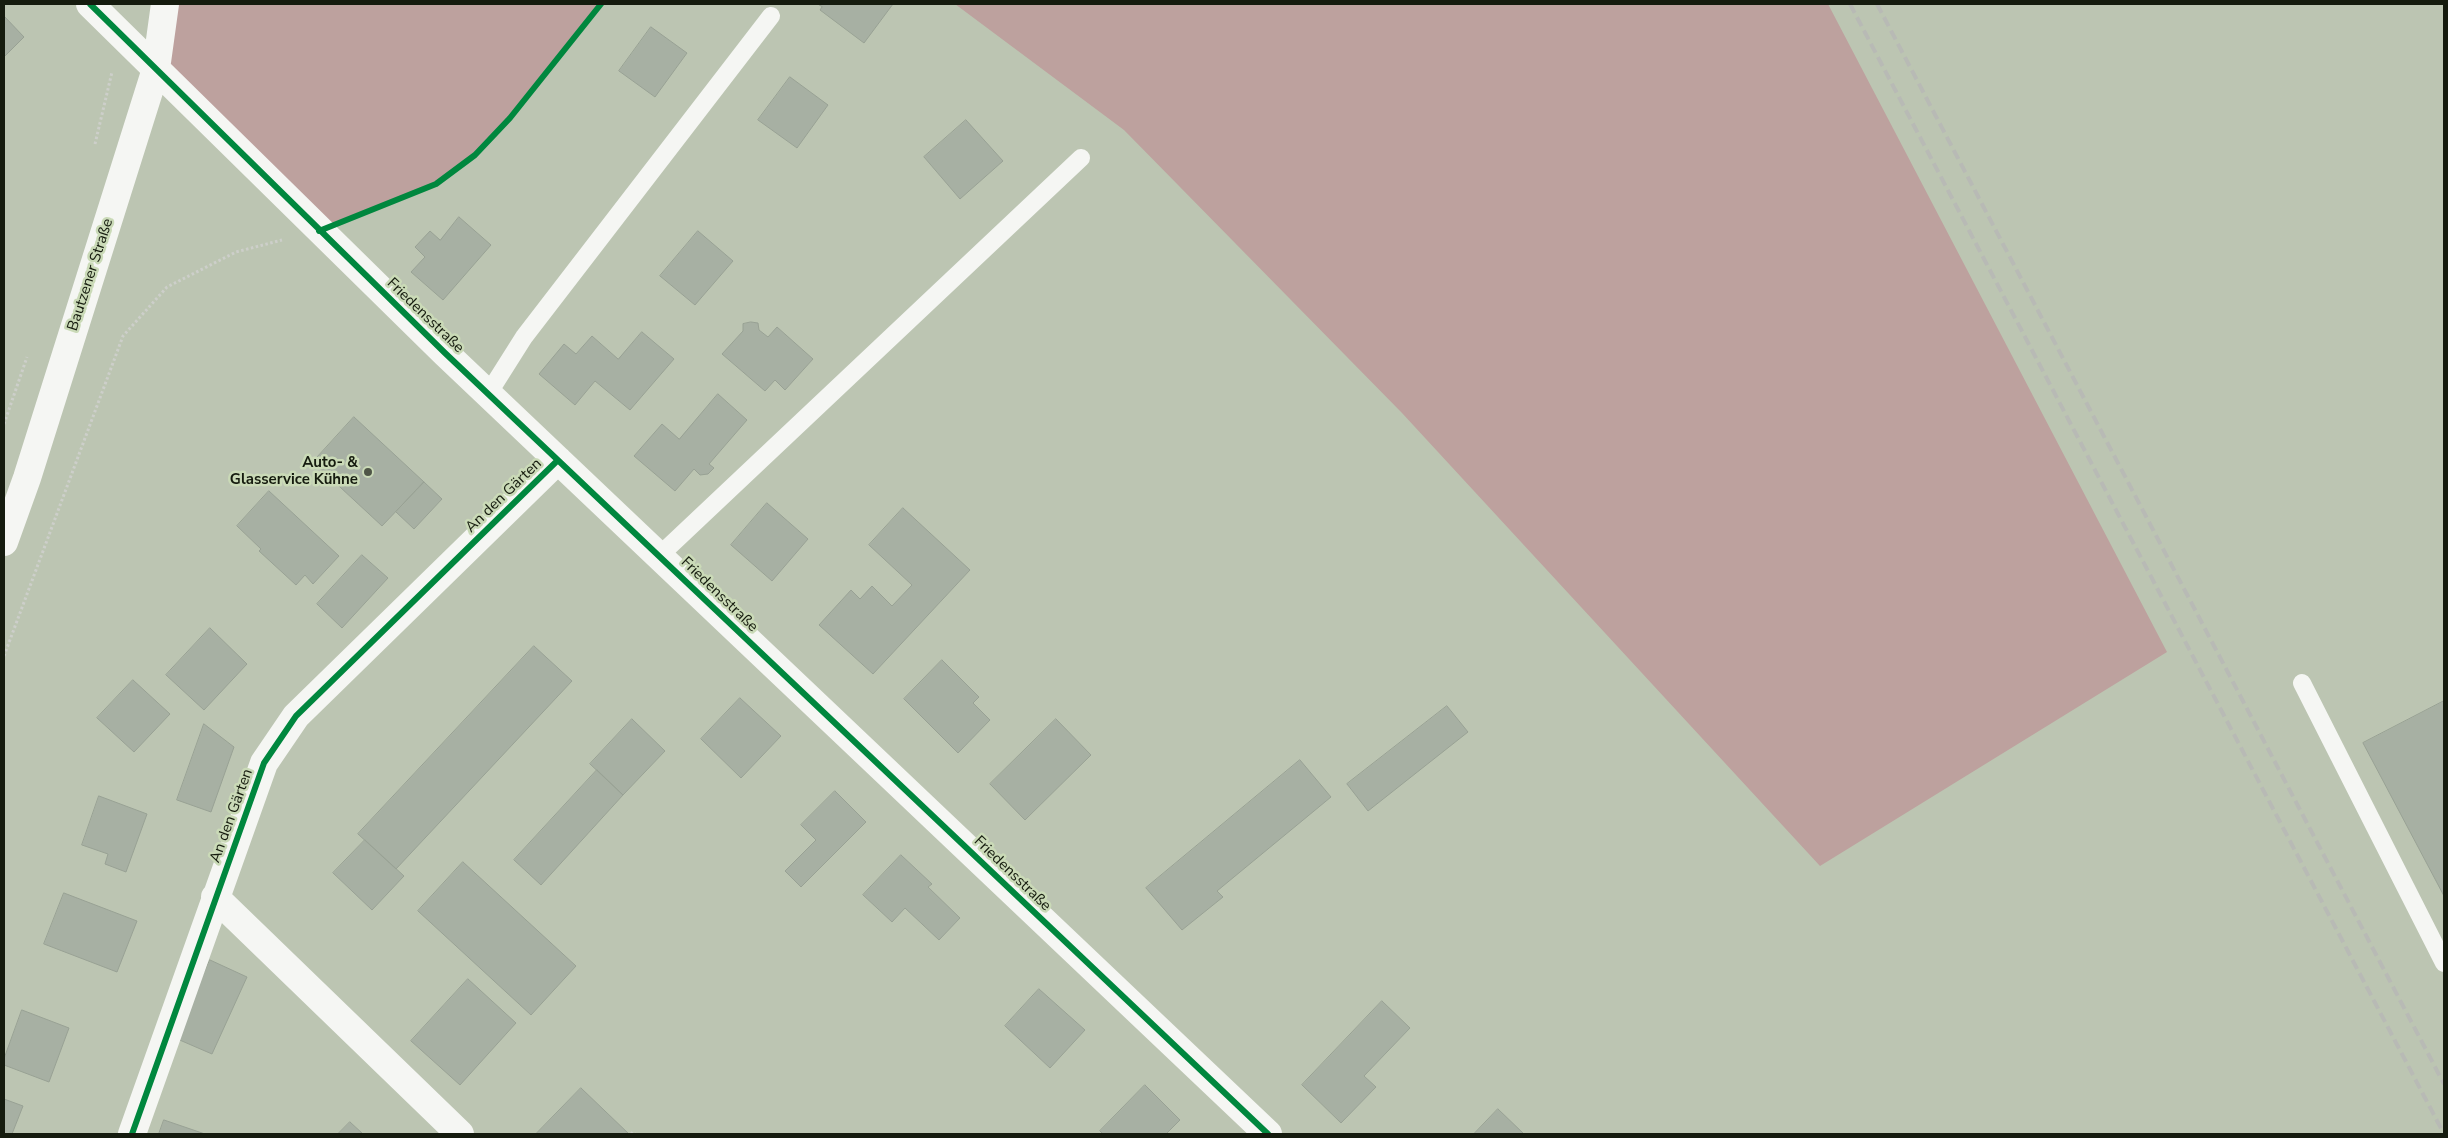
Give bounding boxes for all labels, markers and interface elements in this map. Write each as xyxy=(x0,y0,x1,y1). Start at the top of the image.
street label: Bautzener Straße xyxy=(64,217,118,333)
street label: Friedensstraße xyxy=(383,275,467,357)
place label: Auto- & Glasservice Kühne xyxy=(230,454,358,489)
street label: An den Gärten xyxy=(462,455,546,537)
marker: Auto- & Glasservice Kühne xyxy=(362,466,374,478)
street label: Friedensstraße xyxy=(677,554,761,636)
street label: An den Gärten xyxy=(207,767,257,865)
street label: Friedensstraße xyxy=(970,833,1054,915)

